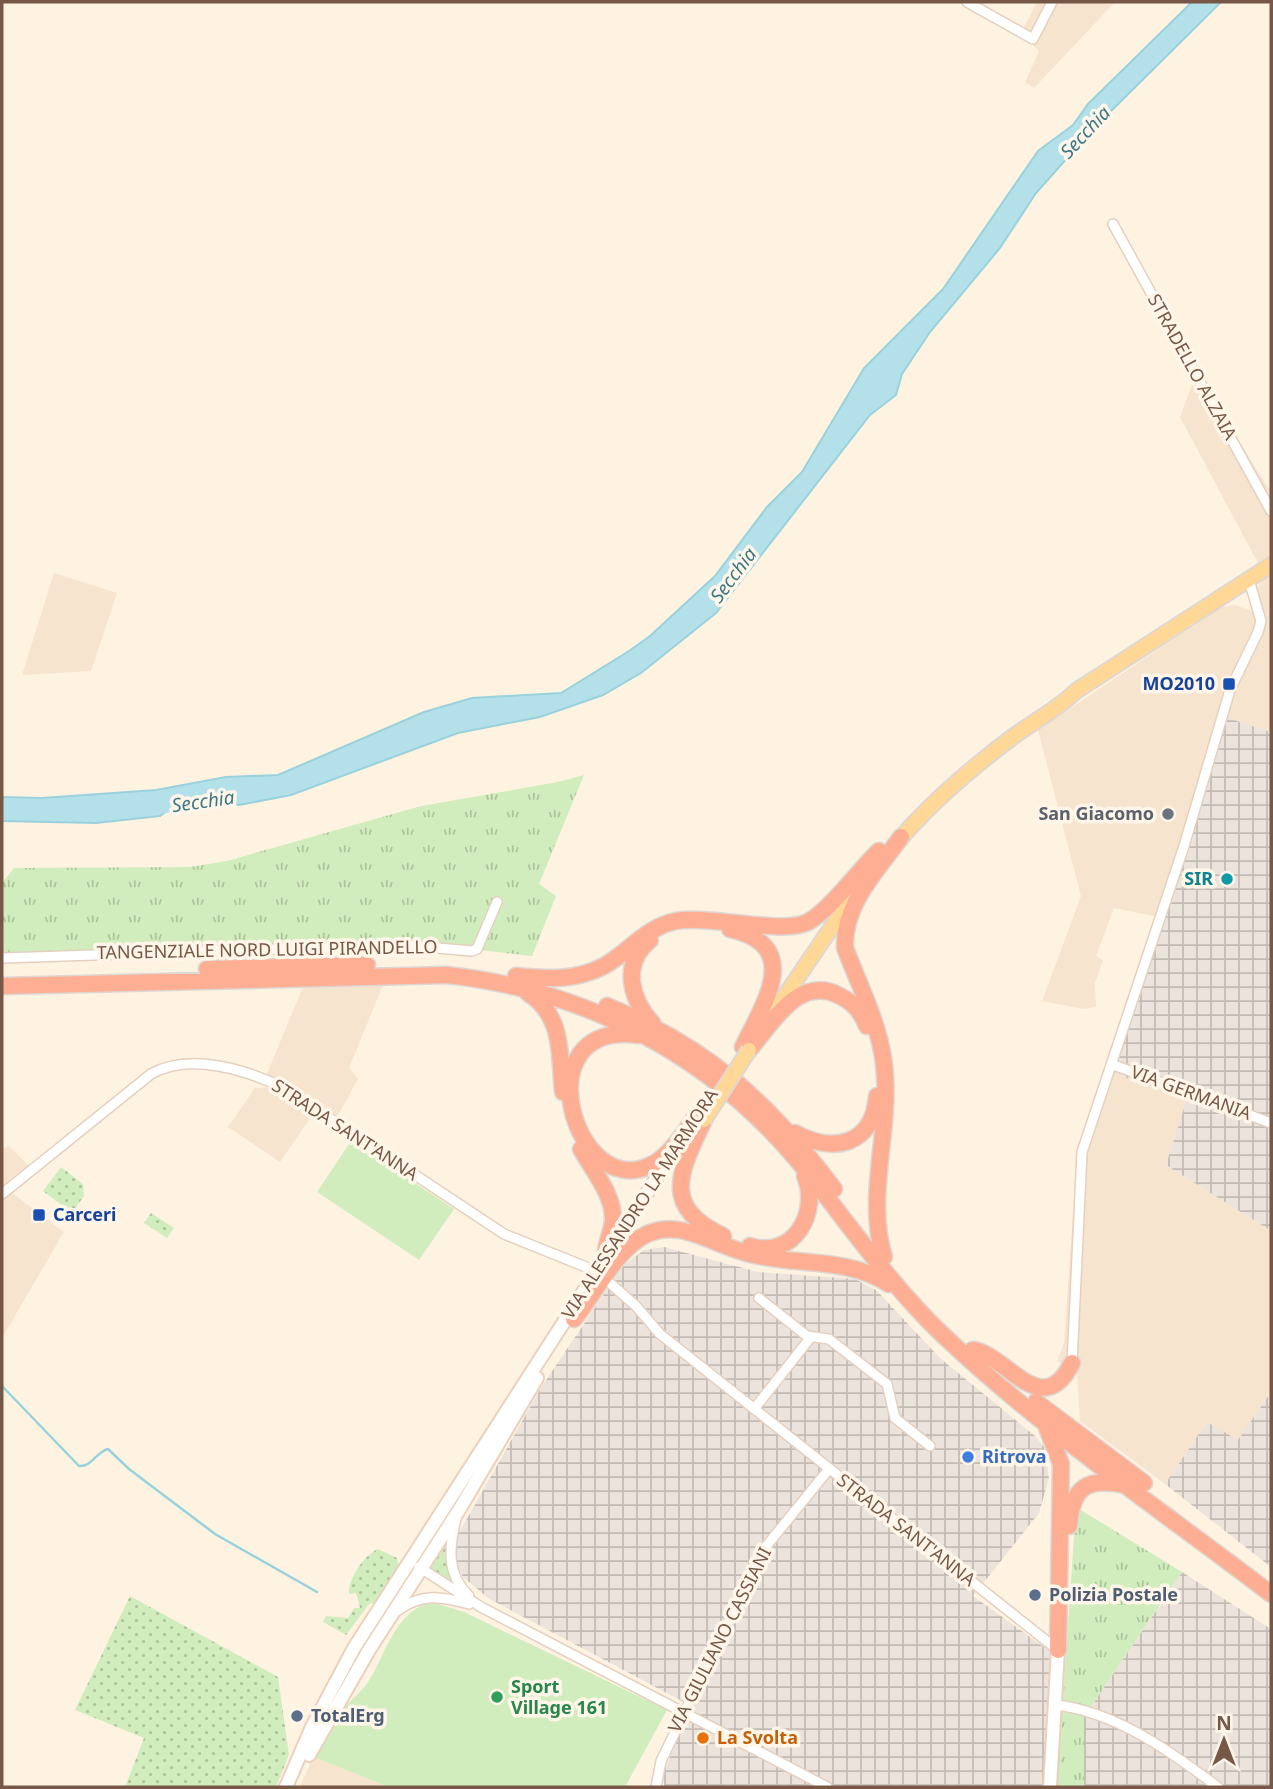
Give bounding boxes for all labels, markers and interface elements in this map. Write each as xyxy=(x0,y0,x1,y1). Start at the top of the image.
water label: Secchia xyxy=(1054,100,1116,164)
street label: STRADELLO ALZAIA xyxy=(1143,289,1243,444)
water label: Secchia xyxy=(704,542,762,608)
place label: MO2010 xyxy=(1143,671,1215,695)
marker: MO2010 xyxy=(1221,676,1237,692)
water label: Secchia xyxy=(170,784,236,818)
place label: San Giacomo xyxy=(1038,801,1154,825)
marker: San Giacomo xyxy=(1160,806,1176,822)
place label: SIR xyxy=(1184,866,1213,890)
marker: SIR xyxy=(1219,871,1235,887)
street label: TANGENZIALE NORD LUIGI PIRANDELLO xyxy=(96,934,438,964)
street label: VIA GERMANIA xyxy=(1128,1059,1255,1125)
street label: STRADA SANT'ANNA xyxy=(268,1073,424,1186)
street label: VIA ALESSANDRO LA MARMORA xyxy=(556,1083,723,1323)
place label: Carceri xyxy=(53,1202,117,1226)
marker: Carceri xyxy=(31,1207,47,1223)
place label: Ritrova xyxy=(982,1444,1047,1468)
marker: Ritrova xyxy=(960,1449,976,1465)
street label: STRADA SANT'ANNA xyxy=(832,1467,981,1591)
street label: VIA GIULIANO CASSIANI xyxy=(662,1543,776,1736)
place label: Polizia Postale xyxy=(1049,1582,1178,1606)
marker: Polizia Postale xyxy=(1027,1587,1043,1603)
place label: Sport Village 161 xyxy=(511,1674,607,1719)
marker: Sport Village 161 xyxy=(489,1689,505,1705)
place label: TotalErg xyxy=(311,1703,385,1727)
north arrow xyxy=(1189,1705,1259,1775)
marker: TotalErg xyxy=(289,1708,305,1724)
text: N xyxy=(1216,1710,1232,1736)
place label: La Svolta xyxy=(717,1725,798,1749)
marker: La Svolta xyxy=(695,1730,711,1746)

